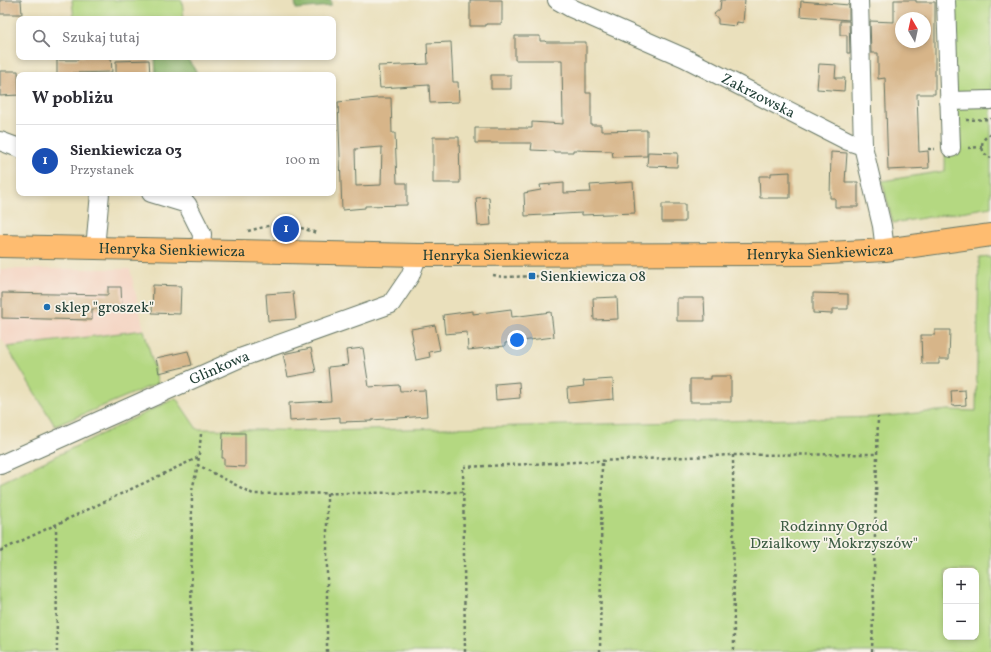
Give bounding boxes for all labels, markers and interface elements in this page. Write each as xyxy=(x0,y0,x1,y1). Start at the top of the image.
north arrow xyxy=(895,12,931,48)
search box xyxy=(16,16,336,60)
icon: search xyxy=(30,27,52,49)
text: Szukaj tutaj xyxy=(62,28,140,49)
street label: Zakrzowska xyxy=(717,69,798,124)
text: W pobliżu xyxy=(32,87,113,110)
text: Sienkiewicza 03 xyxy=(70,141,182,162)
text: 1 xyxy=(42,152,48,170)
text: 100 m xyxy=(285,152,320,170)
text: Przystanek xyxy=(70,162,134,180)
pin: 1 xyxy=(273,214,299,244)
street label: Henryka Sienkiewicza xyxy=(98,239,246,263)
street label: Henryka Sienkiewicza xyxy=(746,240,895,266)
street label: Henryka Sienkiewicza xyxy=(422,246,569,267)
place label: Sienkiewicza 08 xyxy=(540,267,646,288)
marker: Sienkiewicza 08 xyxy=(527,271,537,281)
place label: sklep "groszek" xyxy=(55,298,154,319)
marker: sklep "groszek" xyxy=(42,302,52,312)
your location xyxy=(507,330,527,350)
street label: Glinkowa xyxy=(186,346,253,391)
park label: Rodzinny Ogród Dzialkowy "Mokrzyszów" xyxy=(750,517,918,555)
map controls xyxy=(943,568,979,640)
button: + xyxy=(943,568,979,604)
button: − xyxy=(943,604,979,640)

